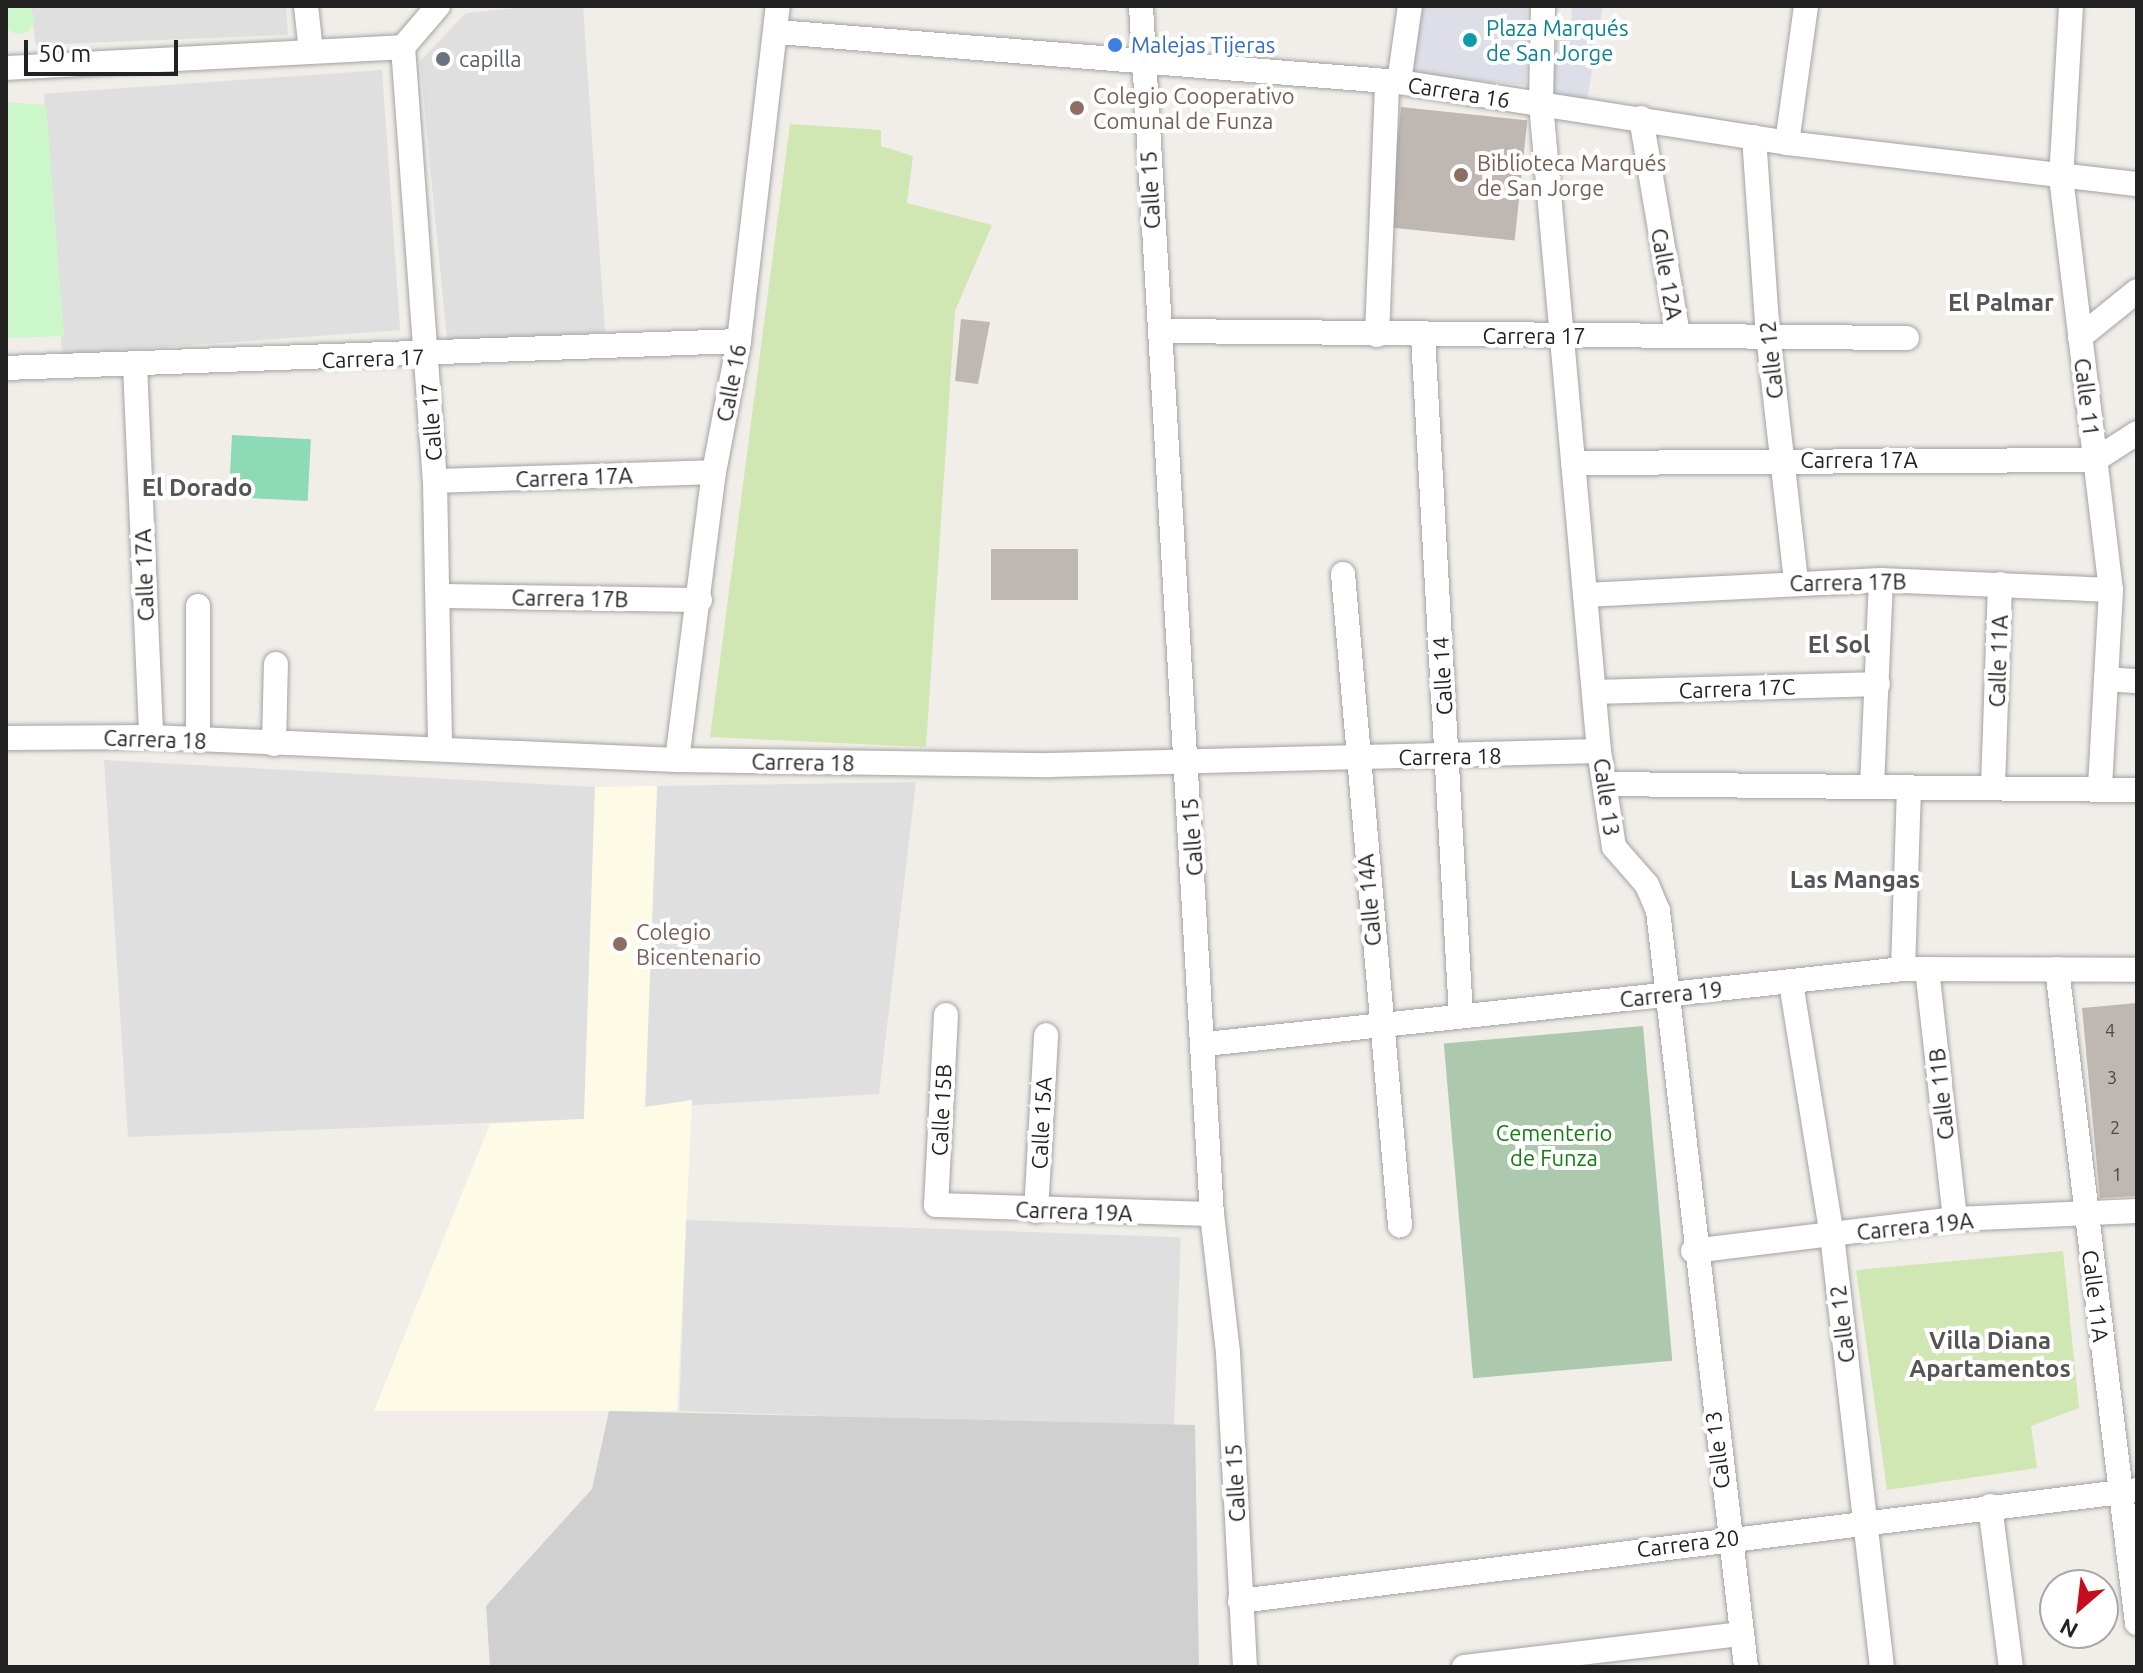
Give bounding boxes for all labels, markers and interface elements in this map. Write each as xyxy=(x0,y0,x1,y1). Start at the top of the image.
place label: Plaza Marqués de San Jorge xyxy=(1486,14,1629,66)
scale bar xyxy=(28,24,182,74)
marker: Plaza Marqués de San Jorge xyxy=(1461,31,1479,49)
place label: Malejas Tijeras xyxy=(1131,32,1275,58)
marker: Malejas Tijeras xyxy=(1106,36,1124,54)
text: 50 m xyxy=(38,40,91,67)
place label: capilla xyxy=(459,46,522,72)
marker: capilla xyxy=(434,50,452,68)
street label: Carrera 16 xyxy=(1406,71,1512,113)
place label: Colegio Cooperativo Comunal de Funza xyxy=(1093,82,1294,134)
marker: Colegio Cooperativo Comunal de Funza xyxy=(1068,99,1086,117)
place label: Biblioteca Marqués de San Jorge xyxy=(1477,149,1666,200)
street label: Calle 15 xyxy=(1135,150,1165,230)
marker: Biblioteca Marqués de San Jorge xyxy=(1452,166,1470,184)
street label: Calle 12A xyxy=(1646,226,1688,322)
district label: El Palmar xyxy=(1948,289,2054,317)
street label: Calle 12 xyxy=(1754,320,1788,400)
street label: Carrera 17 xyxy=(1482,323,1586,349)
street label: Calle 16 xyxy=(711,342,751,424)
street label: Carrera 17 xyxy=(321,343,425,373)
street label: Calle 11 xyxy=(2069,357,2105,437)
street label: Calle 17 xyxy=(415,382,447,462)
street label: Carrera 17A xyxy=(1800,447,1918,473)
street label: Carrera 17A xyxy=(515,462,633,492)
district label: El Dorado xyxy=(142,474,252,502)
street label: Calle 17A xyxy=(129,528,159,622)
street label: Carrera 17B xyxy=(1789,568,1907,596)
street label: Carrera 17B xyxy=(511,584,629,612)
street label: Calle 11A xyxy=(1983,614,2013,708)
district label: El Sol xyxy=(1808,631,1870,659)
street label: Calle 14 xyxy=(1427,636,1457,716)
street label: Carrera 17C xyxy=(1678,673,1796,703)
street label: Carrera 18 xyxy=(103,724,207,754)
street label: Carrera 18 xyxy=(1398,742,1502,770)
street label: Carrera 18 xyxy=(751,748,855,776)
street label: Calle 13 xyxy=(1588,756,1626,838)
street label: Calle 15 xyxy=(1176,797,1208,877)
street label: Calle 14A xyxy=(1352,853,1386,947)
district label: Las Mangas xyxy=(1790,866,1920,894)
place label: Colegio Bicentenario xyxy=(636,918,761,970)
marker: Colegio Bicentenario xyxy=(611,935,629,953)
street label: Carrera 19 xyxy=(1618,975,1724,1013)
house number: 4 xyxy=(2105,1019,2115,1041)
street label: Calle 11B xyxy=(1923,1047,1959,1141)
street label: Calle 15B xyxy=(925,1063,957,1157)
house number: 3 xyxy=(2107,1066,2117,1088)
street label: Calle 15A xyxy=(1025,1076,1057,1170)
house number: 2 xyxy=(2110,1116,2120,1138)
park label: Cementerio de Funza xyxy=(1496,1119,1612,1170)
house number: 1 xyxy=(2112,1163,2122,1185)
street label: Carrera 19A xyxy=(1015,1196,1133,1226)
street label: Carrera 19A xyxy=(1855,1207,1975,1245)
street label: Calle 11A xyxy=(2077,1248,2115,1344)
street label: Calle 12 xyxy=(1824,1284,1860,1364)
district label: Villa Diana Apartamentos xyxy=(1909,1327,2071,1383)
street label: Calle 13 xyxy=(1699,1410,1735,1490)
street label: Calle 15 xyxy=(1220,1443,1250,1523)
street label: Carrera 20 xyxy=(1635,1524,1741,1562)
north arrow xyxy=(2039,1569,2119,1649)
text: N xyxy=(2055,1614,2082,1644)

